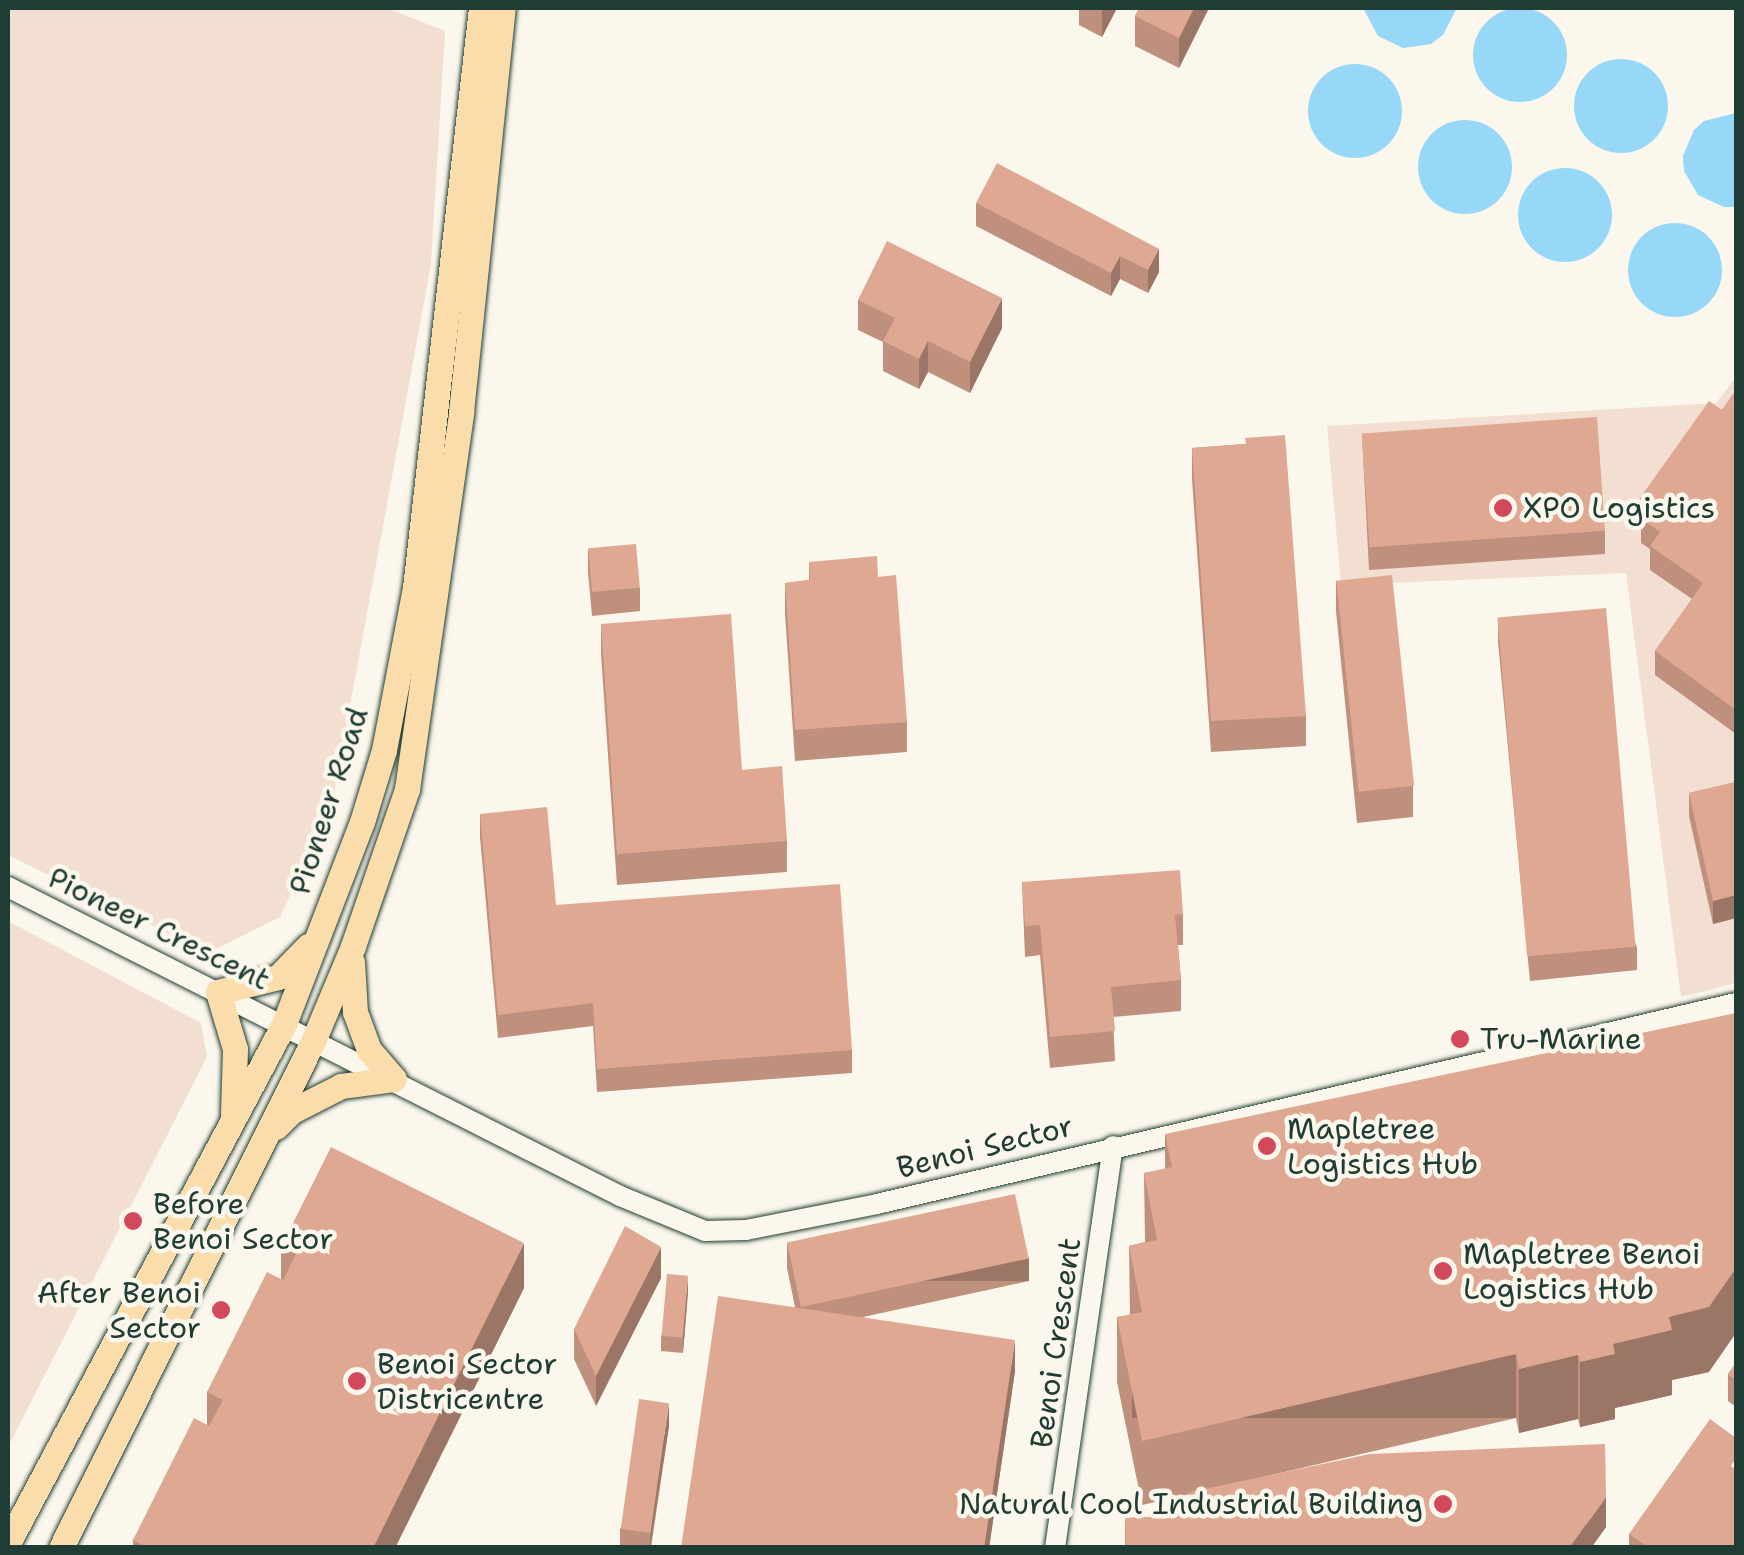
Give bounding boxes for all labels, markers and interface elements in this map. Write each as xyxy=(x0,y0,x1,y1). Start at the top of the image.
place label: XPO Logistics xyxy=(1523,490,1715,526)
marker: XPO Logistics xyxy=(1492,497,1514,519)
street label: Pioneer Road xyxy=(282,703,376,899)
street label: Pioneer Crescent xyxy=(42,860,276,998)
place label: Tru-Marine xyxy=(1480,1021,1642,1057)
marker: Tru-Marine xyxy=(1449,1028,1471,1050)
street label: Benoi Sector xyxy=(893,1108,1077,1186)
place label: Mapletree Logistics Hub xyxy=(1287,1111,1478,1182)
marker: Mapletree Logistics Hub xyxy=(1256,1135,1278,1157)
place label: Before Benoi Sector xyxy=(153,1186,333,1256)
marker: Before Benoi Sector xyxy=(122,1210,144,1232)
street label: Benoi Crescent xyxy=(1023,1235,1089,1451)
place label: Mapletree Benoi Logistics Hub xyxy=(1463,1236,1700,1306)
marker: Mapletree Benoi Logistics Hub xyxy=(1432,1260,1454,1282)
place label: After Benoi Sector xyxy=(37,1275,201,1346)
marker: After Benoi Sector xyxy=(210,1299,232,1321)
place label: Benoi Sector Districentre xyxy=(377,1346,557,1416)
marker: Benoi Sector Districentre xyxy=(346,1370,368,1392)
place label: Natural Cool Industrial Building xyxy=(959,1486,1423,1522)
marker: Natural Cool Industrial Building xyxy=(1432,1493,1454,1515)

